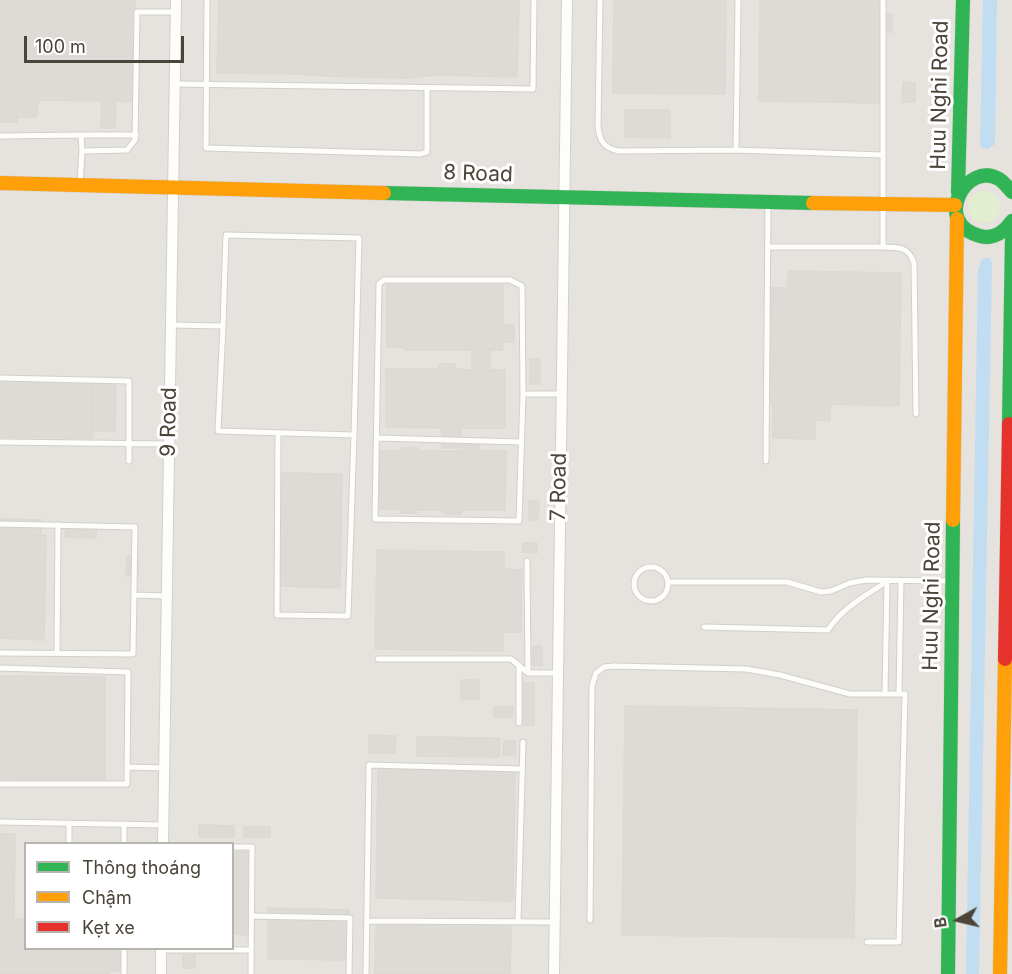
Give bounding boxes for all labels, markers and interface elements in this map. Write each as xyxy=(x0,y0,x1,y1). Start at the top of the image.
street label: Huu Nghi Road xyxy=(926,20,954,170)
scale bar xyxy=(27,24,188,62)
text: 100 m xyxy=(35,36,86,57)
street label: 8 Road xyxy=(443,160,513,188)
street label: 9 Road xyxy=(156,387,182,457)
street label: 7 Road xyxy=(546,453,572,521)
street label: Huu Nghi Road xyxy=(918,521,946,671)
legend xyxy=(24,842,234,950)
text: Thông thoáng xyxy=(82,857,201,878)
text: Chậm xyxy=(82,887,132,908)
north arrow xyxy=(928,890,988,950)
text: B xyxy=(930,916,951,929)
text: Kẹt xe xyxy=(82,917,135,938)

